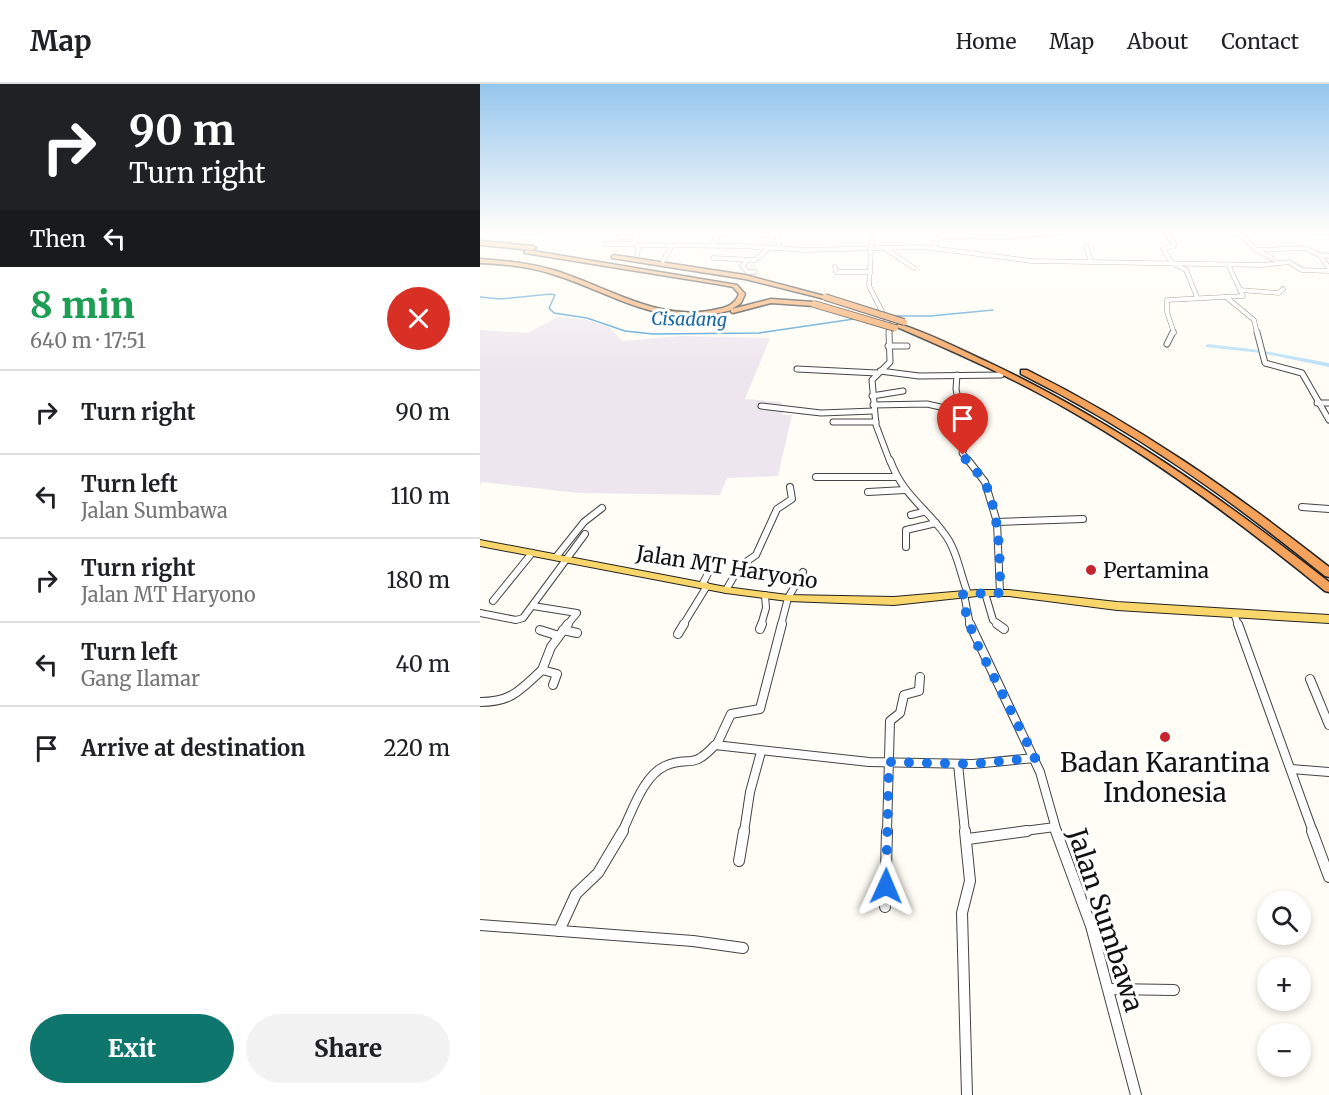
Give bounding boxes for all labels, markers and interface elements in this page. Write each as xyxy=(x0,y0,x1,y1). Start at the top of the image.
text: Map xyxy=(30,23,92,59)
text: Home xyxy=(956,28,1016,55)
text: Map xyxy=(1049,28,1094,55)
text: About xyxy=(1127,28,1188,55)
text: Contact xyxy=(1221,28,1299,55)
text: 90 m xyxy=(129,104,235,156)
icon: right xyxy=(30,108,108,186)
text: Turn right xyxy=(129,156,266,190)
icon: left xyxy=(98,222,131,255)
text: Then xyxy=(30,225,86,253)
text: 8 min xyxy=(30,283,135,328)
button: close xyxy=(387,287,450,350)
water label: Cisadang xyxy=(651,307,727,331)
text: 640 m · 17:51 xyxy=(30,328,146,353)
pin xyxy=(937,393,988,455)
icon: right xyxy=(30,396,63,429)
text: Turn right xyxy=(81,398,195,426)
text: 90 m xyxy=(395,398,450,426)
icon: arrive xyxy=(946,402,979,435)
text: Turn left xyxy=(81,470,178,498)
icon: left xyxy=(30,480,63,513)
text: 110 m xyxy=(391,482,450,510)
text: Jalan Sumbawa xyxy=(81,498,228,523)
street label: Jalan MT Haryono xyxy=(633,539,820,595)
text: Turn right xyxy=(81,554,195,582)
place label: Pertamina xyxy=(1103,557,1209,584)
marker: Pertamina xyxy=(1084,563,1098,577)
icon: right xyxy=(30,564,63,597)
text: 180 m xyxy=(386,566,450,594)
text: Jalan MT Haryono xyxy=(81,582,256,607)
text: Turn left xyxy=(81,638,178,666)
icon: left xyxy=(30,648,63,681)
text: 40 m xyxy=(395,650,450,678)
text: Gang Ilamar xyxy=(81,666,200,691)
marker: Badan Karantina Indonesia xyxy=(1158,730,1172,744)
icon: arrive xyxy=(30,732,63,765)
text: Arrive at destination xyxy=(81,734,305,762)
text: 220 m xyxy=(383,734,450,762)
place label: Badan Karantina Indonesia xyxy=(1060,746,1270,809)
street label: Jalan Sumbawa xyxy=(1061,823,1151,1016)
position arrow xyxy=(854,854,918,918)
map controls xyxy=(1257,891,1311,1077)
button: search xyxy=(1257,891,1311,945)
button: + xyxy=(1257,957,1311,1011)
button: Exit xyxy=(30,1014,234,1083)
button: Share xyxy=(246,1014,450,1083)
button: − xyxy=(1257,1023,1311,1077)

